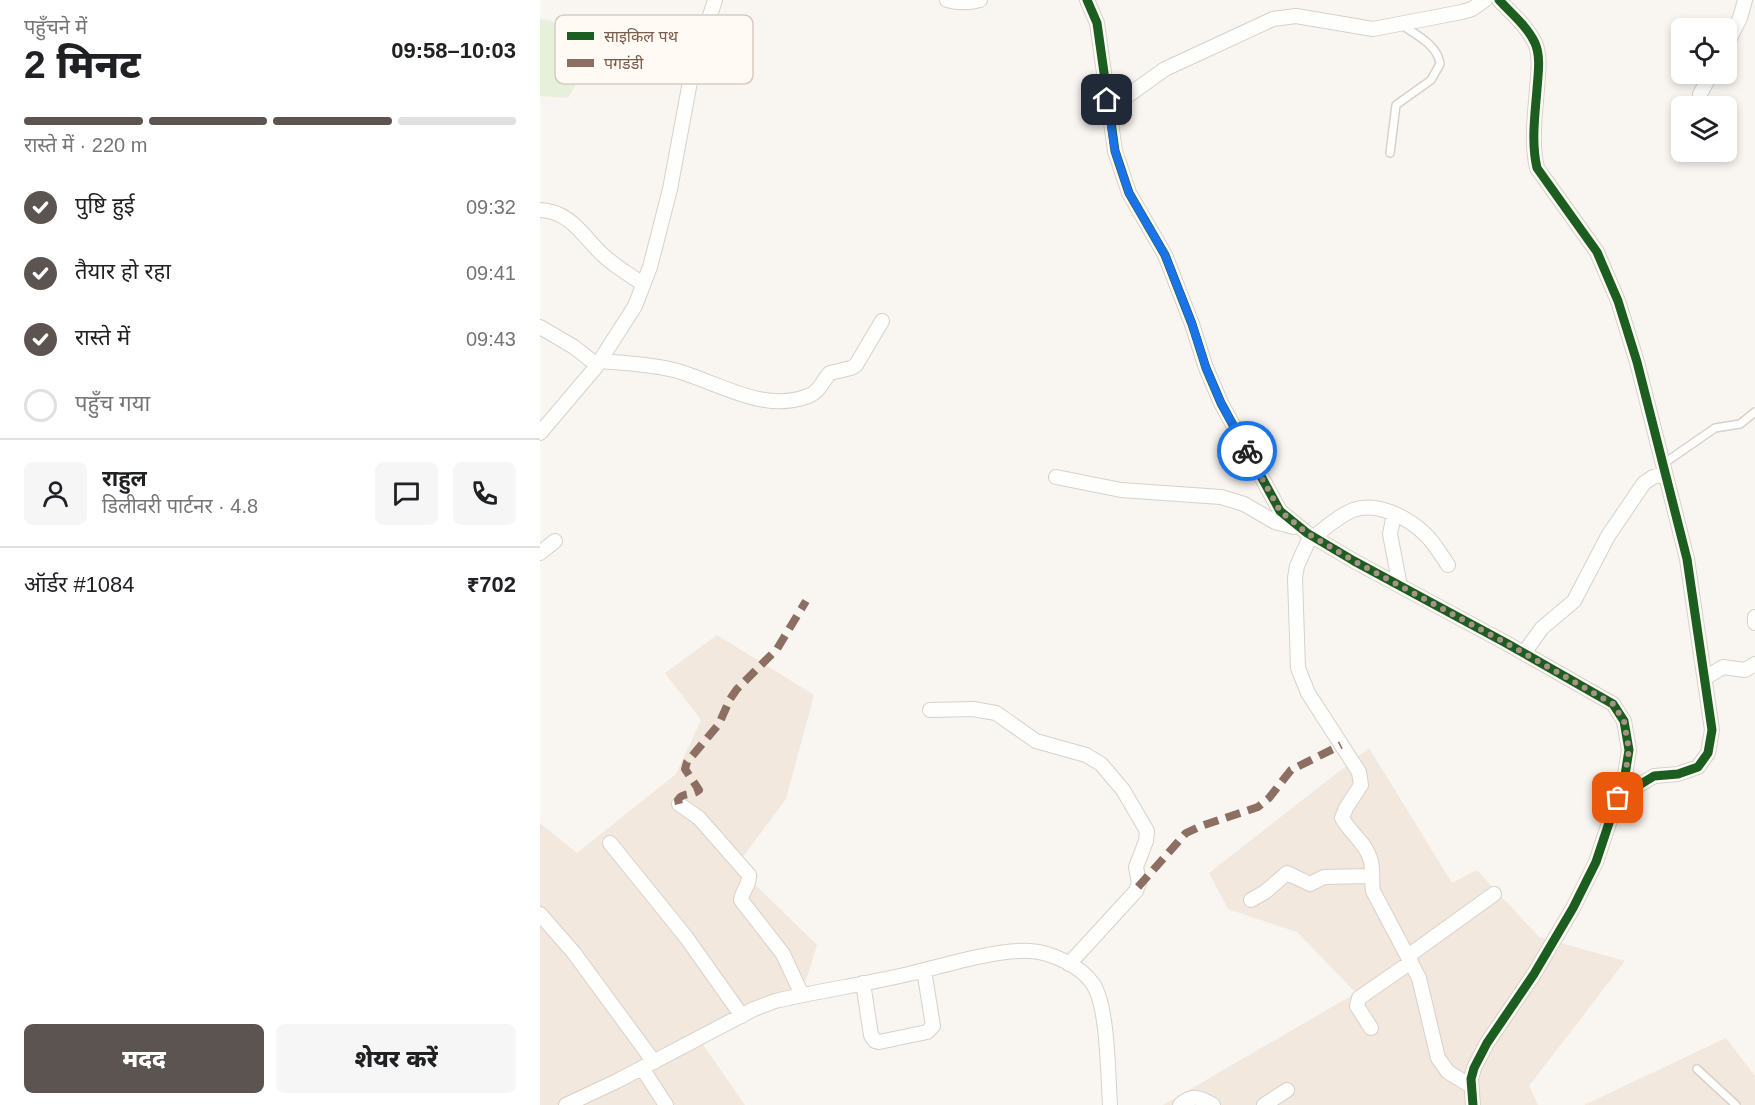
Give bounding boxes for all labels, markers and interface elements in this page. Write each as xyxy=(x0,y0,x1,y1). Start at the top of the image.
legend xyxy=(555,15,753,84)
text: पहुँचने में xyxy=(24,16,87,38)
map controls xyxy=(1671,18,1737,162)
button: locate xyxy=(1671,18,1737,84)
text: साइकिल पथ xyxy=(604,28,679,45)
text: 09:58–10:03 xyxy=(391,38,516,63)
text: 2 मिनट xyxy=(24,43,141,86)
text: पगडंडी xyxy=(604,55,644,72)
pin xyxy=(1081,74,1132,125)
icon: home xyxy=(1090,83,1123,116)
button: layers xyxy=(1671,96,1737,162)
text: रास्ते में · 220 m xyxy=(24,134,147,156)
icon: check xyxy=(24,191,57,224)
text: पुष्टि हुई xyxy=(75,193,135,218)
text: 09:32 xyxy=(466,196,516,218)
icon: check xyxy=(24,257,57,290)
text: तैयार हो रहा xyxy=(75,259,171,284)
text: 09:41 xyxy=(466,262,516,284)
icon: check xyxy=(24,323,57,356)
text: रास्ते में xyxy=(75,325,130,350)
text: 09:43 xyxy=(466,328,516,350)
text: पहुँच गया xyxy=(75,391,150,416)
courier xyxy=(1217,421,1277,481)
icon: bike xyxy=(1231,435,1264,468)
button: person xyxy=(24,462,87,525)
button: chat xyxy=(375,462,438,525)
button: phone xyxy=(453,462,516,525)
text: राहुल xyxy=(102,466,147,491)
text: डिलीवरी पार्टनर · 4.8 xyxy=(102,495,258,517)
text: ऑर्डर #1084 xyxy=(24,572,135,597)
text: ₹702 xyxy=(467,572,516,597)
pin xyxy=(1592,772,1643,823)
icon: bag xyxy=(1601,781,1634,814)
button: मदद xyxy=(24,1024,264,1093)
button: शेयर करें xyxy=(276,1024,516,1093)

